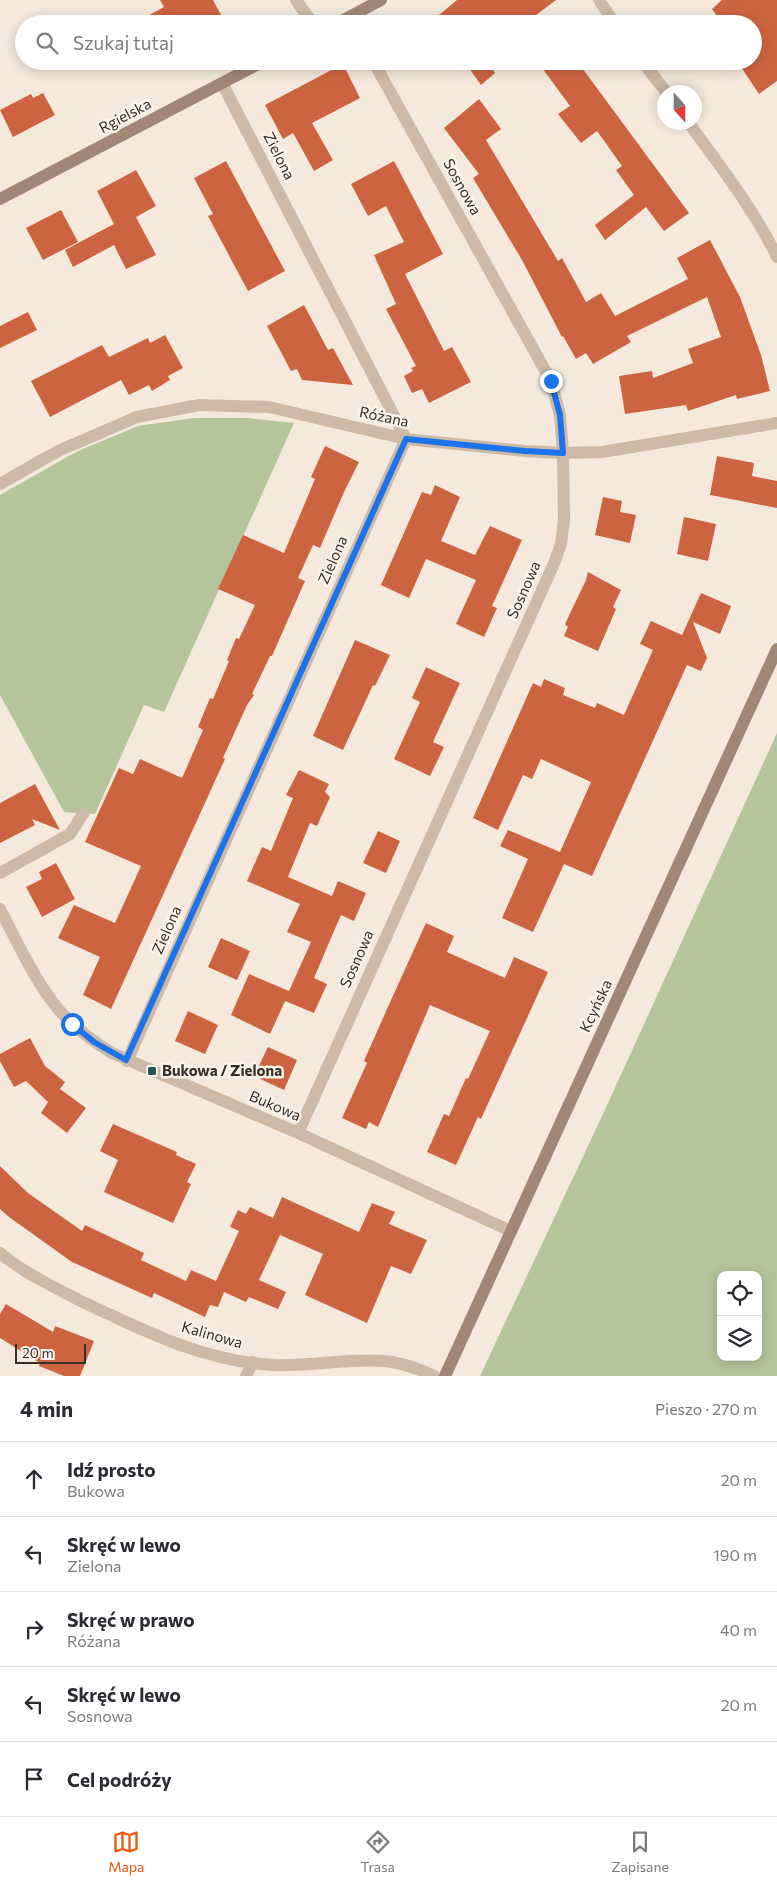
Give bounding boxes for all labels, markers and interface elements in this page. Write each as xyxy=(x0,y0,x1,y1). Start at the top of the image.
search box xyxy=(15,15,762,70)
icon: search xyxy=(33,29,61,57)
text: Szukaj tutaj xyxy=(73,31,174,54)
north arrow xyxy=(657,85,702,130)
street label: Rgielska xyxy=(95,94,154,136)
street label: Zielona xyxy=(260,129,300,182)
street label: Sosnowa xyxy=(440,155,486,218)
route end xyxy=(540,370,563,393)
street label: Różana xyxy=(358,402,411,430)
street label: Zielona xyxy=(313,533,351,587)
street label: Sosnowa xyxy=(502,558,544,621)
street label: Zielona xyxy=(147,903,185,957)
street label: Sosnowa xyxy=(335,927,377,990)
street label: Kcyńska xyxy=(575,976,615,1035)
route start xyxy=(61,1013,84,1036)
place label: Bukowa / Zielona xyxy=(162,1061,282,1079)
marker: Bukowa / Zielona xyxy=(146,1065,158,1077)
street label: Bukowa xyxy=(247,1086,304,1124)
map controls xyxy=(717,1271,762,1361)
button: locate xyxy=(717,1271,762,1316)
button: layers xyxy=(717,1316,762,1361)
street label: Kalinowa xyxy=(180,1317,245,1351)
scale bar xyxy=(15,1341,86,1364)
text: 20 m xyxy=(22,1344,54,1361)
text: 4 min xyxy=(20,1396,73,1421)
text: Pieszo · 270 m xyxy=(655,1399,757,1418)
text: Idź prosto xyxy=(67,1458,156,1481)
icon: ahead xyxy=(20,1465,48,1493)
text: 20 m xyxy=(721,1470,757,1489)
text: Bukowa xyxy=(67,1481,125,1500)
text: Skręć w lewo xyxy=(67,1533,181,1556)
icon: left xyxy=(20,1540,48,1568)
text: 190 m xyxy=(713,1545,757,1564)
text: Zielona xyxy=(67,1556,121,1575)
text: Skręć w prawo xyxy=(67,1608,195,1631)
icon: right xyxy=(20,1615,48,1643)
text: 40 m xyxy=(720,1620,757,1639)
text: Różana xyxy=(67,1631,121,1650)
text: Skręć w lewo xyxy=(67,1683,181,1706)
icon: left xyxy=(20,1690,48,1718)
text: 20 m xyxy=(721,1695,757,1714)
text: Sosnowa xyxy=(67,1706,133,1725)
icon: arrive xyxy=(20,1765,48,1793)
text: Cel podróży xyxy=(67,1768,172,1791)
tab: Mapa xyxy=(108,1828,144,1875)
tab: Trasa xyxy=(361,1828,395,1875)
tab: Zapisane xyxy=(611,1828,669,1875)

